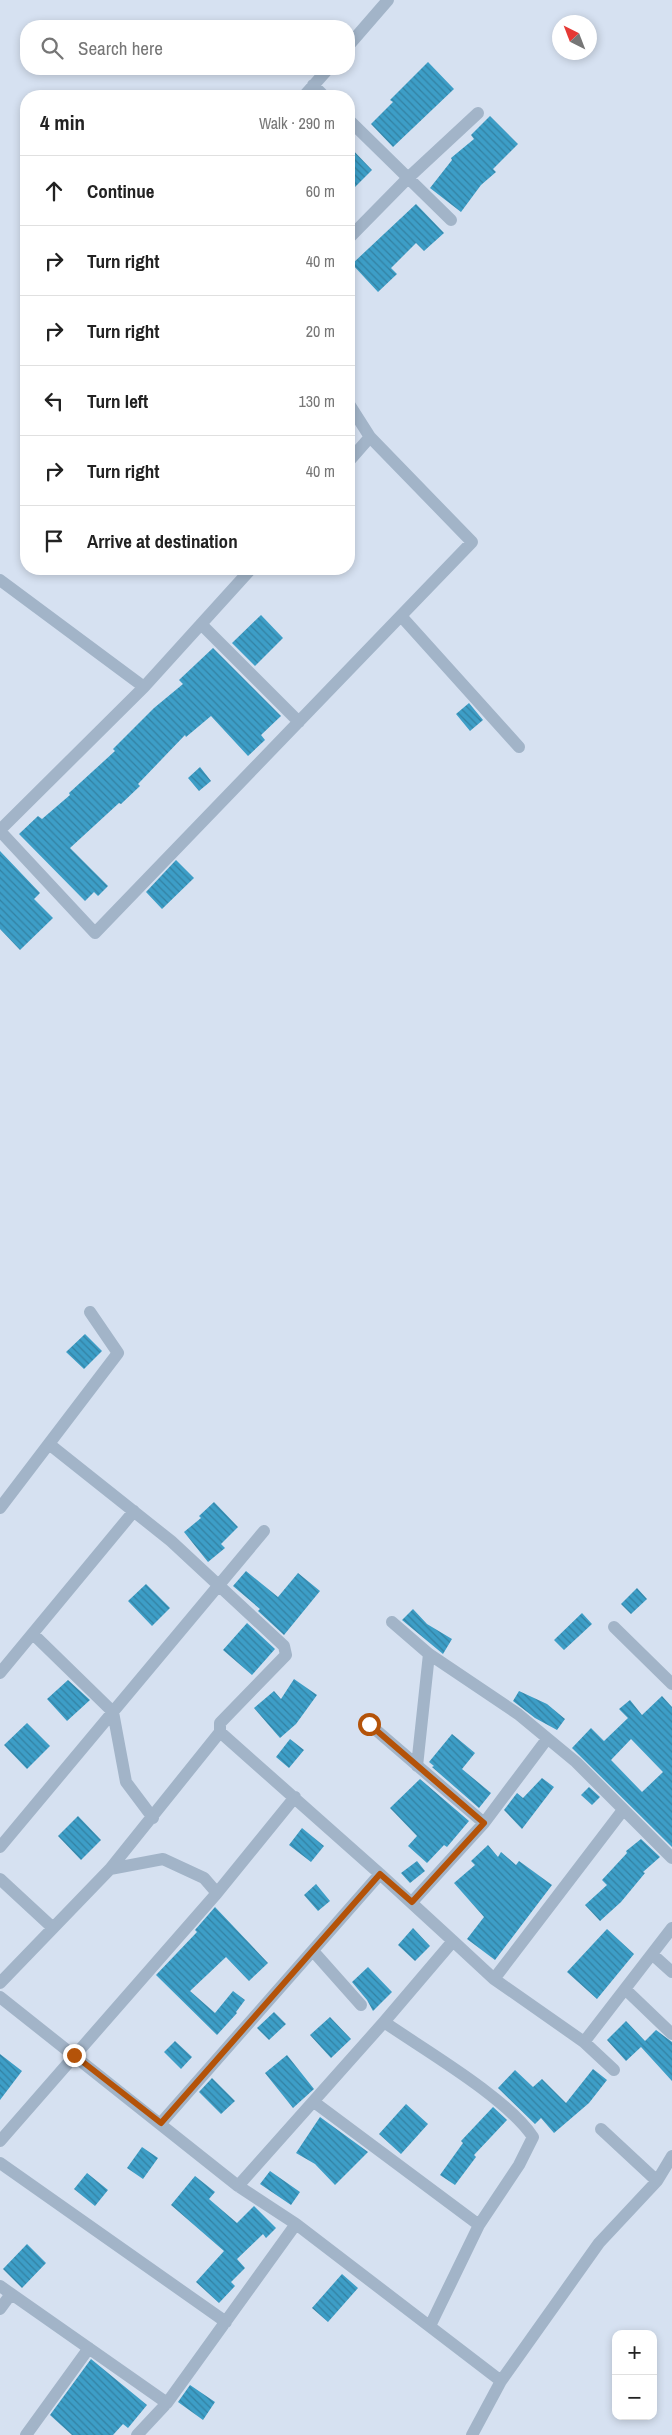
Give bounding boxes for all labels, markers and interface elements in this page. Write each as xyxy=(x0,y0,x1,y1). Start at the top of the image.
north arrow xyxy=(552,15,597,60)
search box xyxy=(20,20,355,75)
icon: search xyxy=(38,34,66,62)
text: Search here xyxy=(78,35,163,61)
text: 4 min xyxy=(40,108,85,137)
text: Walk · 290 m xyxy=(259,112,335,134)
icon: ahead xyxy=(40,177,68,205)
text: Continue xyxy=(87,178,155,204)
text: 60 m xyxy=(306,180,335,202)
icon: right xyxy=(40,247,68,275)
text: Turn right xyxy=(87,248,159,274)
text: 40 m xyxy=(306,250,335,272)
icon: right xyxy=(40,317,68,345)
text: Turn right xyxy=(87,318,159,344)
text: 20 m xyxy=(306,320,335,342)
icon: left xyxy=(40,387,68,415)
text: Turn left xyxy=(87,388,148,414)
text: 130 m xyxy=(299,390,335,412)
icon: right xyxy=(40,457,68,485)
text: Turn right xyxy=(87,458,159,484)
text: 40 m xyxy=(306,460,335,482)
icon: arrive xyxy=(40,527,68,555)
text: Arrive at destination xyxy=(87,528,238,554)
route start xyxy=(358,1713,381,1736)
route end xyxy=(63,2044,86,2067)
map controls xyxy=(612,2330,657,2420)
button: + xyxy=(612,2330,657,2375)
button: − xyxy=(612,2375,657,2420)

